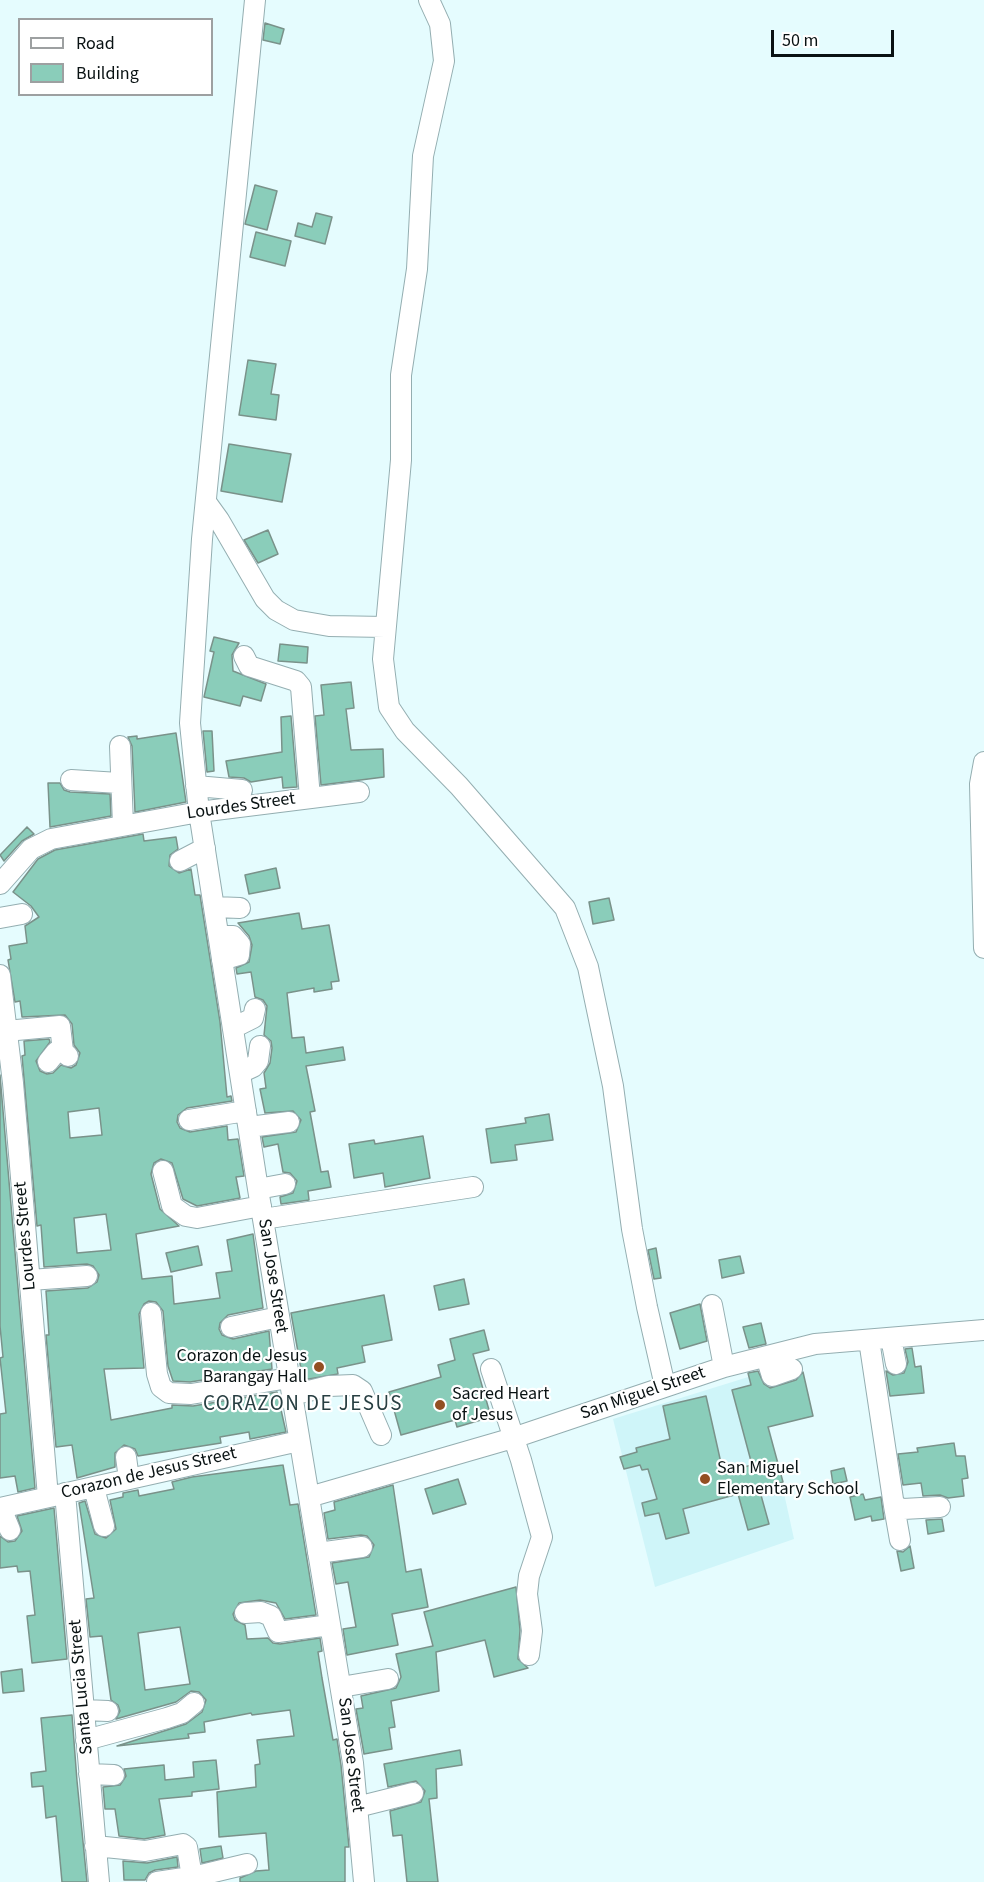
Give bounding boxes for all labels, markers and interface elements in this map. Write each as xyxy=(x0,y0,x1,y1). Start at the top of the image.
legend xyxy=(18,18,213,96)
scale bar xyxy=(774,18,897,56)
text: 50 m xyxy=(782,28,818,53)
text: Road xyxy=(76,31,115,56)
text: Building xyxy=(76,61,139,86)
street label: Lourdes Street xyxy=(185,789,297,825)
street label: Lourdes Street xyxy=(10,1181,42,1291)
street label: San Jose Street xyxy=(252,1217,292,1335)
place label: Corazon de Jesus Barangay Hall xyxy=(176,1346,307,1388)
marker: Corazon de Jesus Barangay Hall xyxy=(312,1360,326,1374)
street label: San Miguel Street xyxy=(578,1363,708,1425)
place label: Sacred Heart of Jesus xyxy=(452,1384,549,1426)
district label: CORAZON DE JESUS xyxy=(203,1392,403,1418)
marker: Sacred Heart of Jesus xyxy=(433,1398,447,1412)
street label: Corazon de Jesus Street xyxy=(59,1443,239,1505)
place label: San Miguel Elementary School xyxy=(717,1458,859,1500)
marker: San Miguel Elementary School xyxy=(698,1472,712,1486)
street label: Santa Lucia Street xyxy=(65,1618,99,1756)
street label: San Jose Street xyxy=(332,1696,368,1814)

